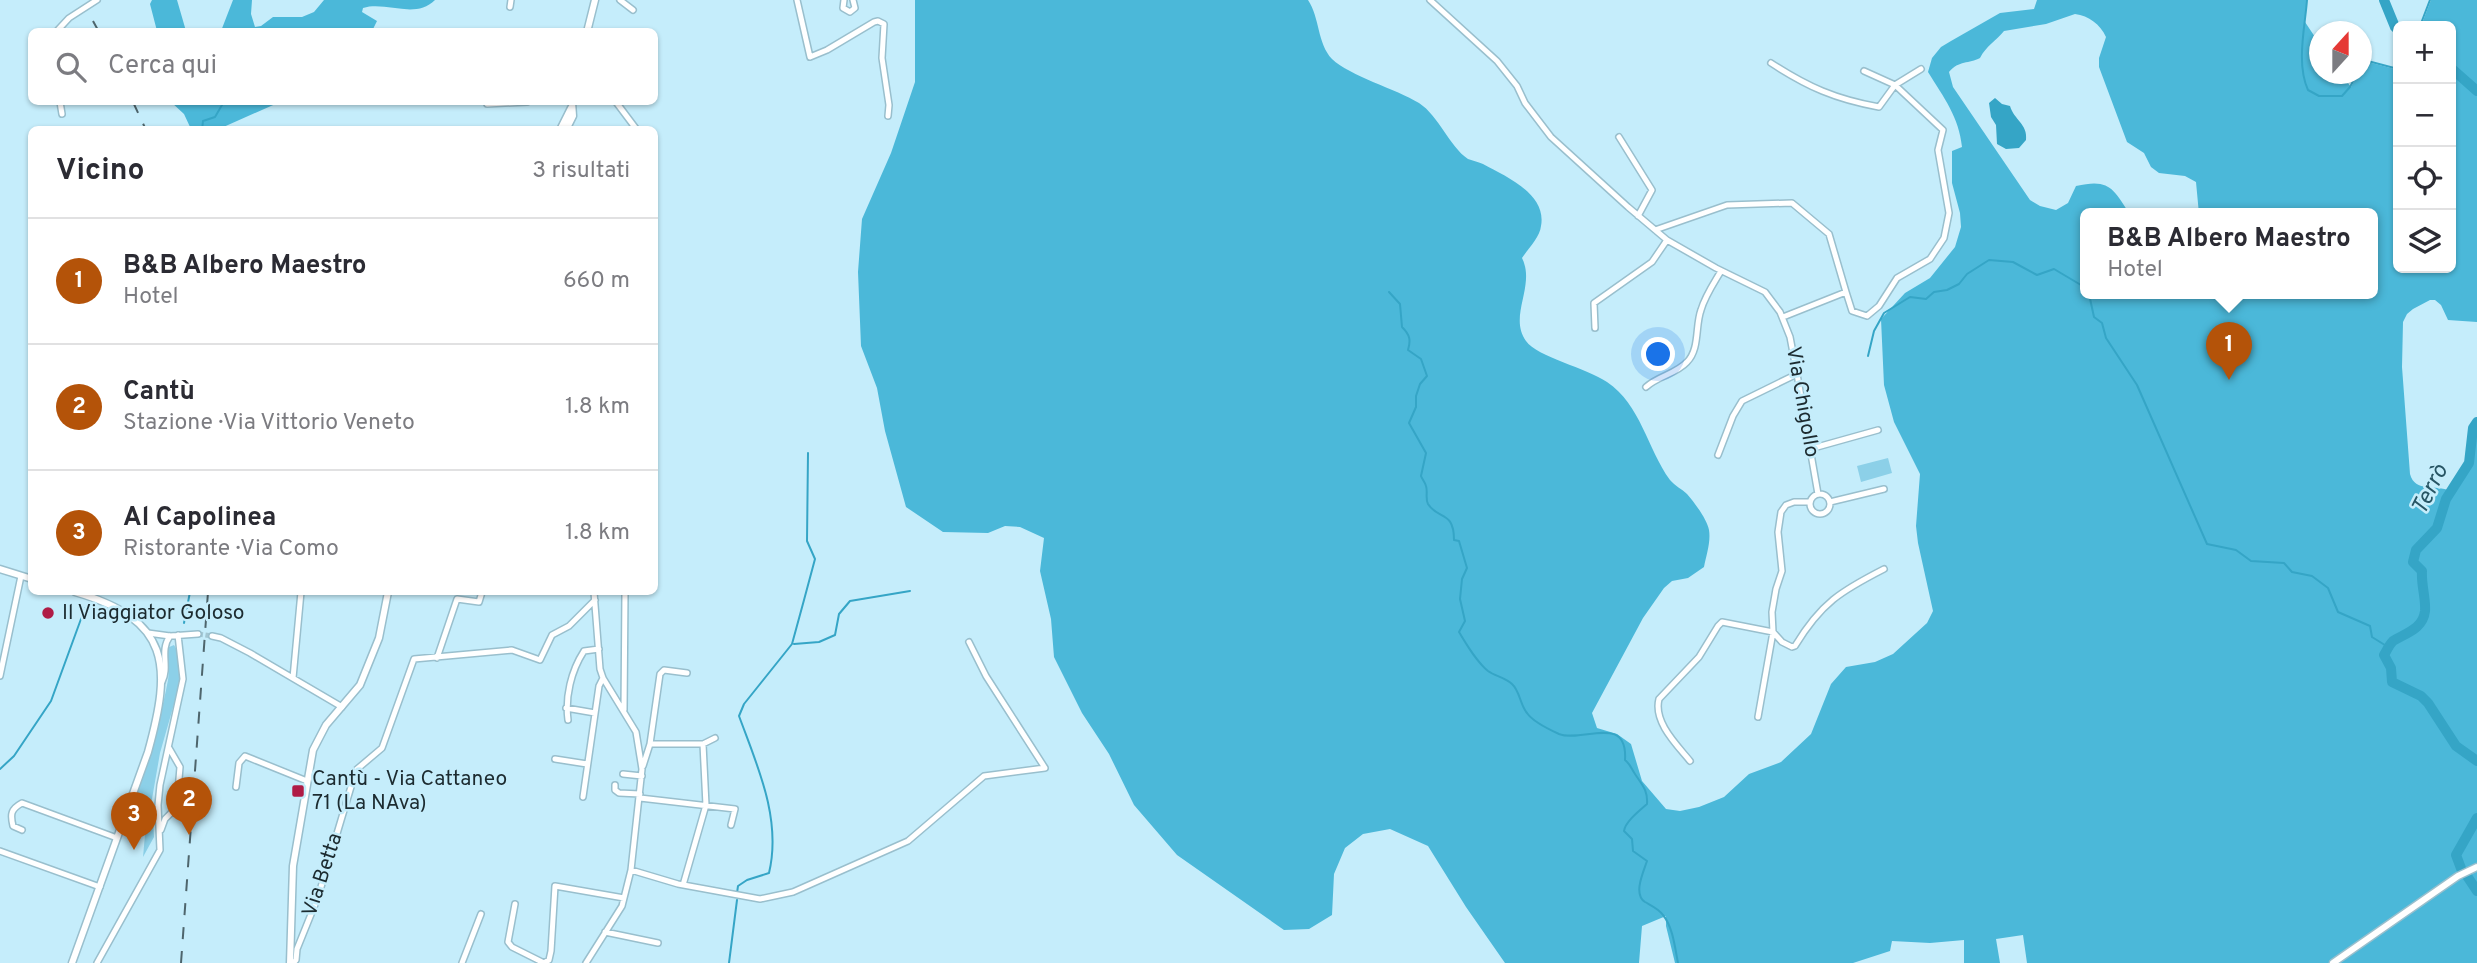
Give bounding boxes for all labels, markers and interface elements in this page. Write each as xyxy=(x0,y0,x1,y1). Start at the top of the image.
north arrow xyxy=(2309,21,2372,84)
map controls xyxy=(2393,21,2456,273)
button: + xyxy=(2393,21,2456,84)
search box xyxy=(28,28,658,105)
icon: search xyxy=(52,48,90,86)
text: Cerca qui xyxy=(108,50,217,83)
button: − xyxy=(2393,84,2456,147)
button: locate xyxy=(2393,147,2456,210)
text: Vicino xyxy=(56,153,145,190)
text: 3 risultati xyxy=(532,157,630,186)
popup xyxy=(2080,208,2378,299)
button: layers xyxy=(2393,210,2456,273)
text: B&B Albero Maestro xyxy=(2107,223,2351,256)
text: B&B Albero Maestro xyxy=(123,250,367,283)
text: Hotel xyxy=(2107,256,2163,285)
text: 1 xyxy=(74,267,84,296)
text: 660 m xyxy=(563,267,630,296)
text: Hotel xyxy=(123,283,179,312)
pin: 1 xyxy=(2206,322,2252,380)
your location xyxy=(1641,337,1675,371)
street label: Via Chigollo xyxy=(1779,345,1825,459)
text: Cantù xyxy=(123,376,195,409)
text: 2 xyxy=(72,393,86,422)
text: 1.8 km xyxy=(565,393,630,422)
text: Stazione · Via Vittorio Veneto xyxy=(123,409,415,438)
water label: Terrò xyxy=(2406,459,2456,520)
text: Al Capolinea xyxy=(123,502,276,535)
text: 3 xyxy=(72,519,86,548)
text: 1.8 km xyxy=(565,519,630,548)
text: Ristorante · Via Como xyxy=(123,535,339,564)
place label: Il Viaggiator Goloso xyxy=(62,600,245,627)
marker: Il Viaggiator Goloso xyxy=(40,605,56,621)
place label: Cantù - Via Cattaneo 71 (La NAva) xyxy=(312,766,507,817)
pin: 2 xyxy=(166,777,212,835)
marker: Cantù - Via Cattaneo 71 (La NAva) xyxy=(290,783,306,799)
pin: 3 xyxy=(111,792,157,850)
street label: Via Betta xyxy=(297,830,349,920)

